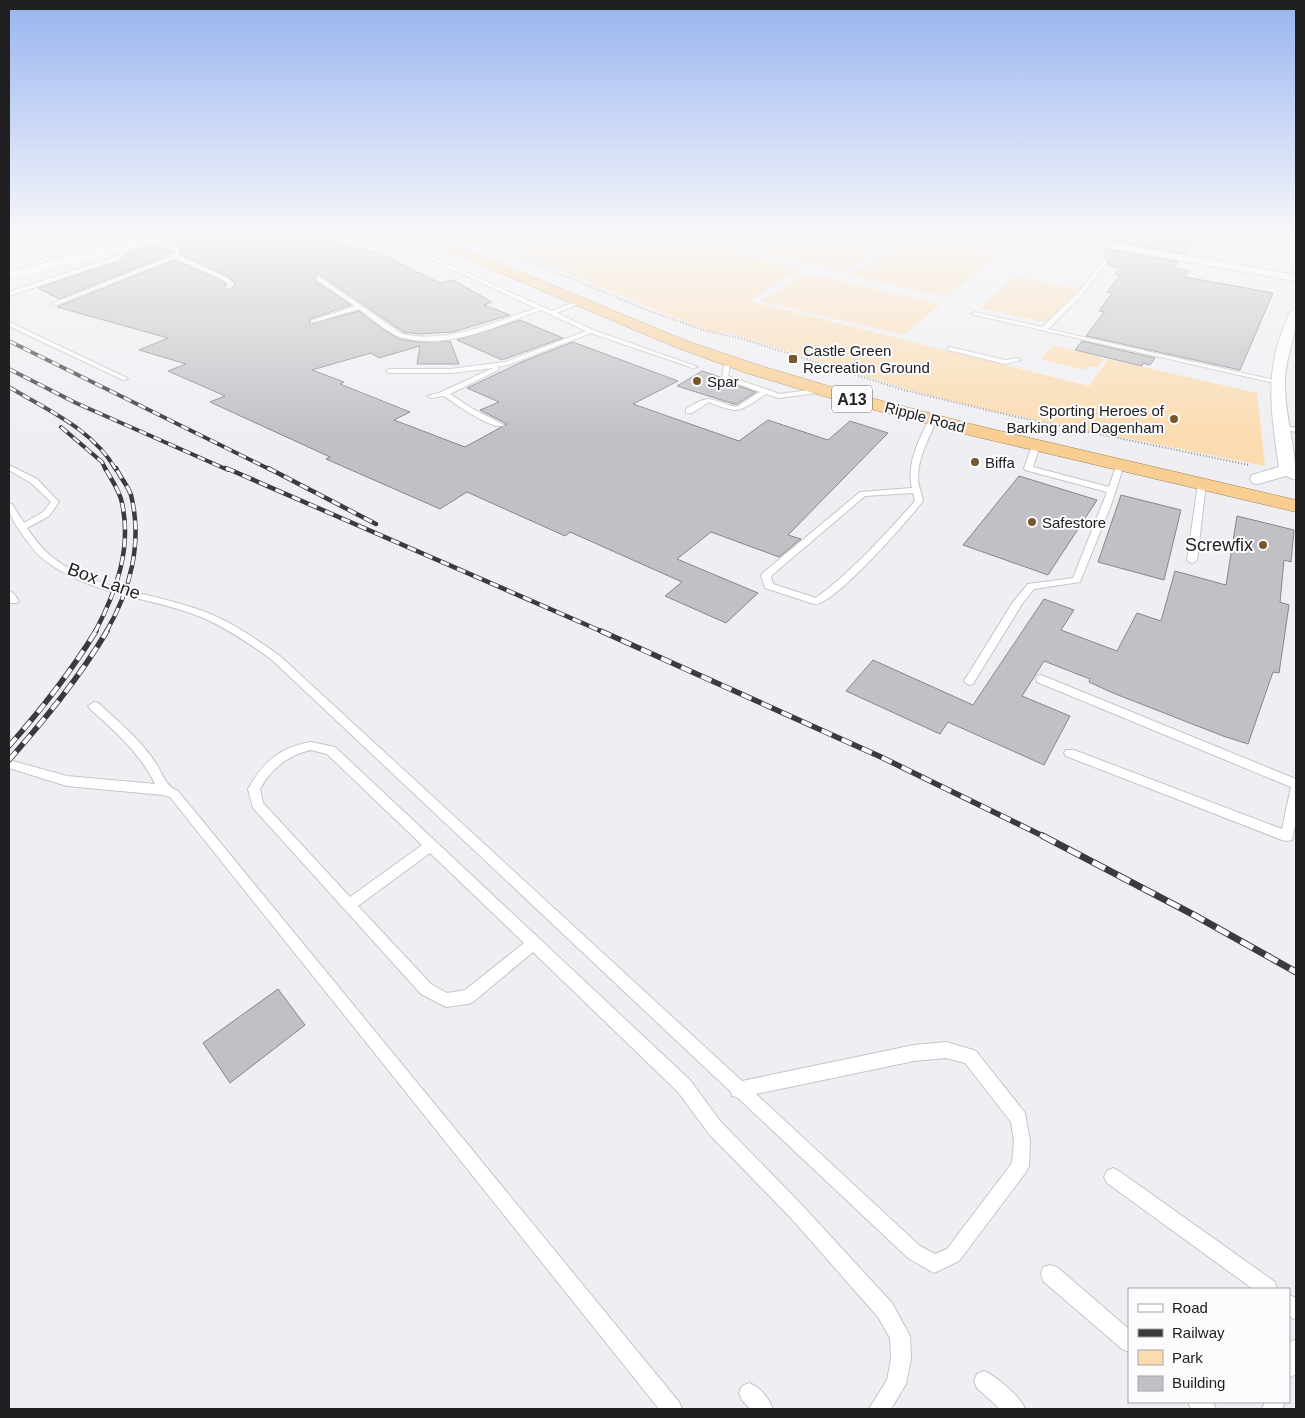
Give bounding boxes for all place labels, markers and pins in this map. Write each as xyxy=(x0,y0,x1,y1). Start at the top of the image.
place label: Castle Green Recreation Ground xyxy=(803,342,930,376)
marker: Castle Green Recreation Ground xyxy=(787,353,799,365)
place label: Spar xyxy=(707,373,739,390)
marker: Spar xyxy=(691,375,703,387)
place label: Sporting Heroes of Barking and Dagenham xyxy=(1006,402,1165,436)
marker: Sporting Heroes of Barking and Dagenham xyxy=(1168,413,1180,425)
place label: Biffa xyxy=(985,454,1015,471)
marker: Biffa xyxy=(969,456,981,468)
place label: Safestore xyxy=(1042,514,1106,531)
marker: Safestore xyxy=(1026,516,1038,528)
place label: Screwfix xyxy=(1185,535,1253,555)
marker: Screwfix xyxy=(1257,539,1269,551)

